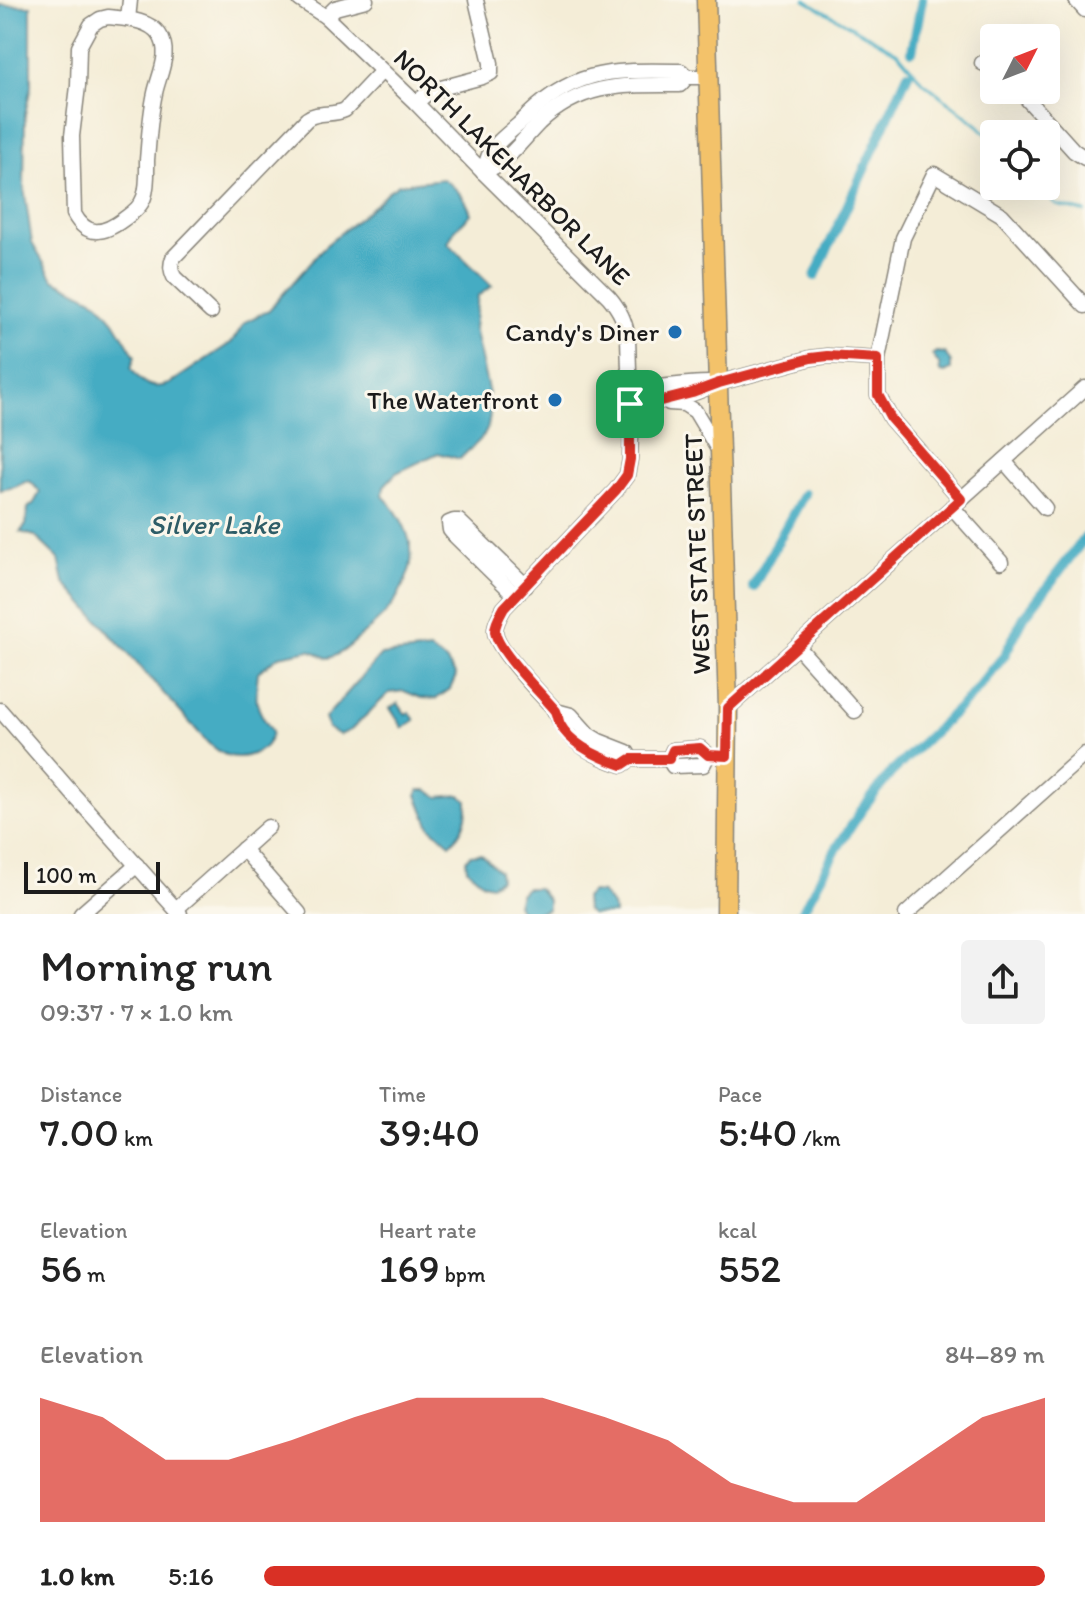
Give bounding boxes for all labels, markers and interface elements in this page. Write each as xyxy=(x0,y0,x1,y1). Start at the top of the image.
north arrow xyxy=(980,24,1060,104)
map controls xyxy=(980,24,1060,200)
street label: NORTH LAKEHARBOR LANE xyxy=(387,42,637,292)
button: locate xyxy=(980,120,1060,200)
place label: Candy's Diner xyxy=(505,316,660,348)
marker: Candy's Diner xyxy=(666,323,684,341)
pin xyxy=(596,370,664,438)
icon: arrive xyxy=(608,382,652,426)
place label: The Waterfront xyxy=(367,384,539,416)
marker: The Waterfront xyxy=(546,391,564,409)
street label: WEST STATE STREET xyxy=(677,433,717,675)
water label: Silver Lake xyxy=(149,507,281,541)
scale bar xyxy=(24,858,160,894)
text: 100 m xyxy=(36,862,97,889)
text: Morning run xyxy=(40,939,273,992)
button: share xyxy=(961,940,1045,1024)
text: 09:37 · 7 × 1.0 km xyxy=(40,996,233,1028)
text: Distance xyxy=(40,1081,122,1108)
text: Time xyxy=(379,1081,426,1108)
text: Pace xyxy=(718,1081,762,1108)
text: 7.00 xyxy=(40,1108,119,1156)
text: 39:40 xyxy=(379,1108,480,1156)
text: 5:40 xyxy=(718,1108,797,1156)
text: km xyxy=(119,1125,153,1152)
text: /km xyxy=(797,1125,841,1152)
text: Elevation xyxy=(40,1217,127,1244)
text: Heart rate xyxy=(379,1217,476,1244)
text: kcal xyxy=(718,1217,757,1244)
text: 56 xyxy=(40,1244,82,1292)
text: 169 xyxy=(379,1244,440,1292)
text: 552 xyxy=(718,1244,781,1292)
text: m xyxy=(82,1261,106,1288)
text: bpm xyxy=(440,1261,485,1288)
text: Elevation xyxy=(40,1338,143,1370)
text: 84–89 m xyxy=(945,1338,1045,1370)
text: 1.0 km xyxy=(40,1560,115,1592)
text: 5:16 xyxy=(168,1560,214,1592)

